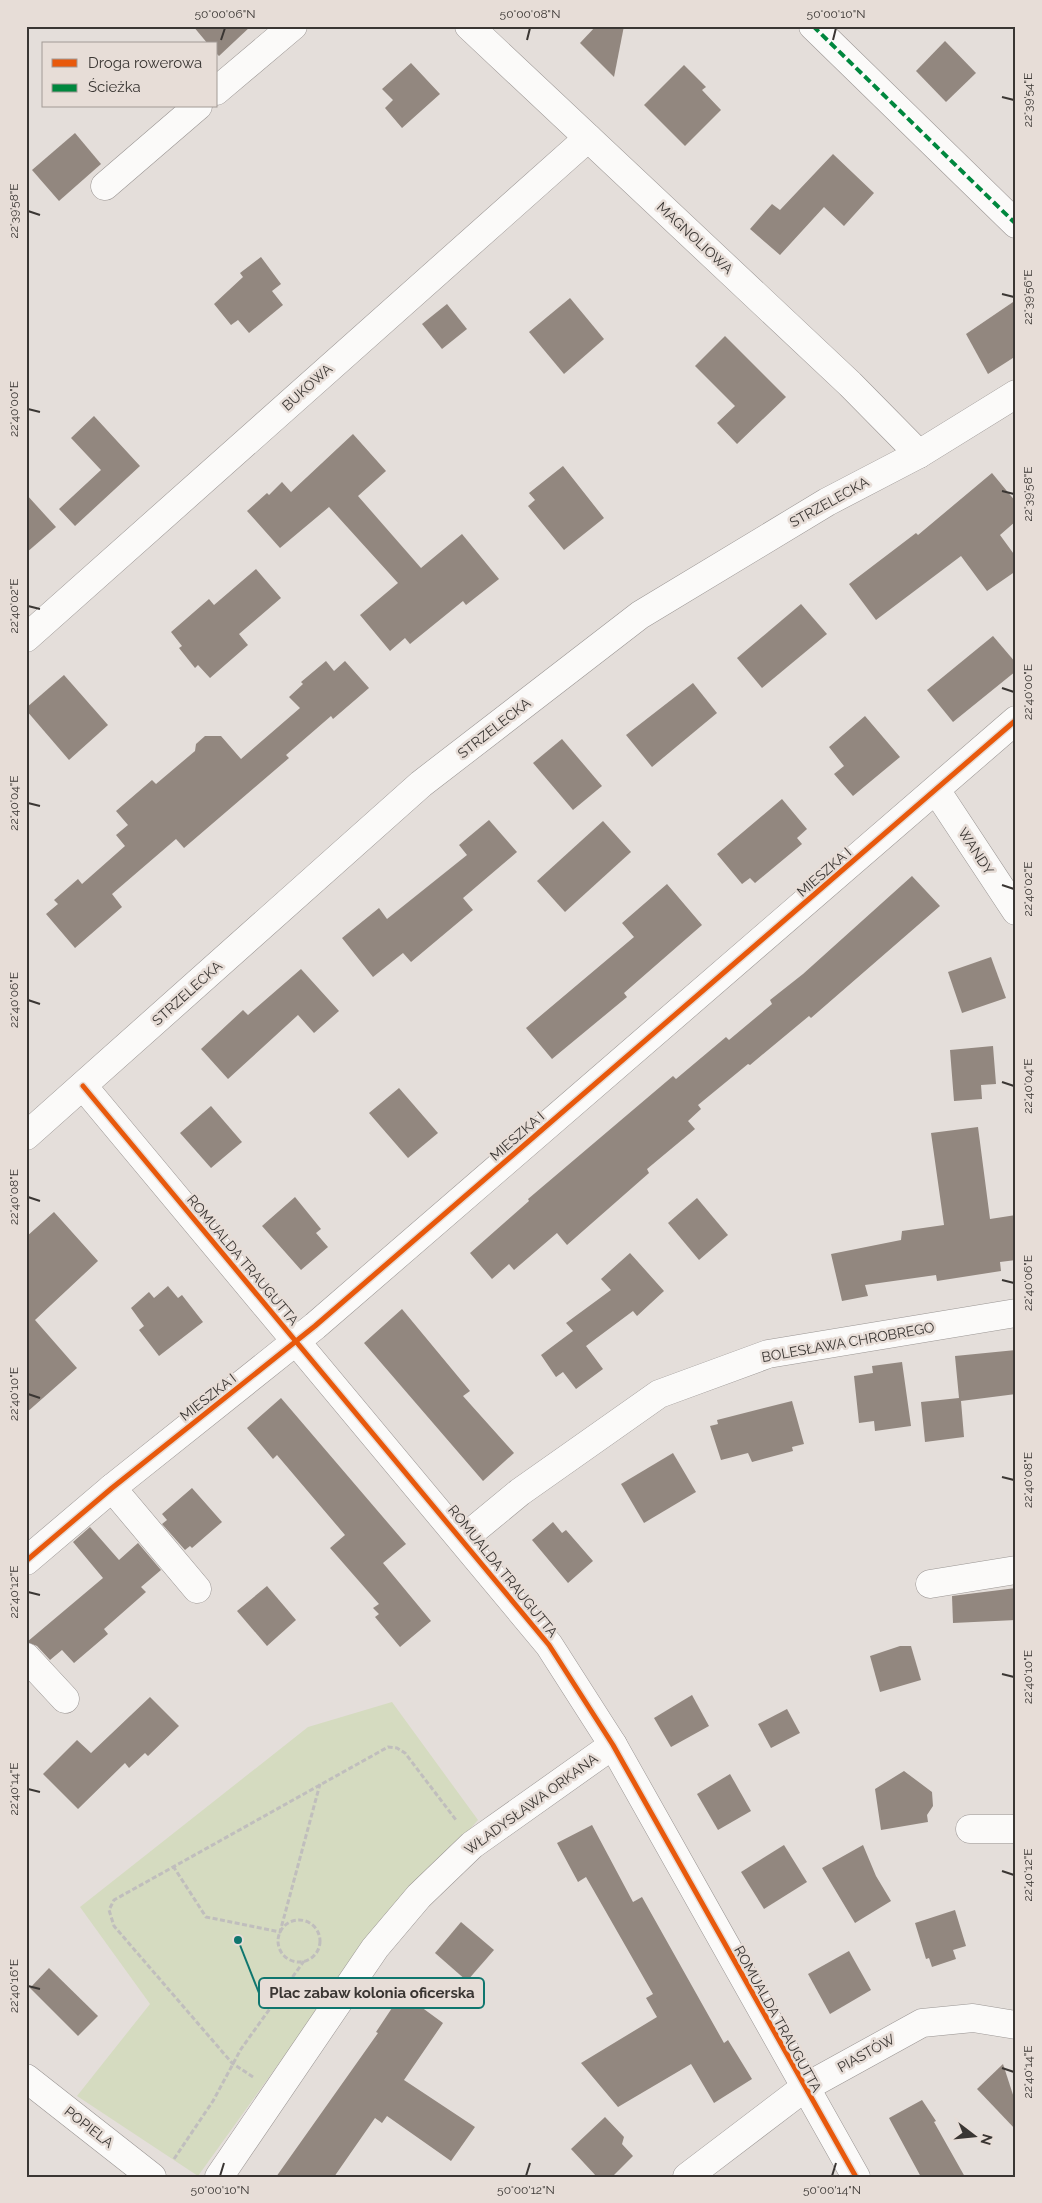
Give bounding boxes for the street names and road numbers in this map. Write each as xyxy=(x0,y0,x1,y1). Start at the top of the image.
street label: MAGNOLIOWA xyxy=(654,199,737,278)
street label: BUKOWA xyxy=(279,360,336,414)
street label: STRZELECKA xyxy=(787,473,872,530)
street label: STRZELECKA xyxy=(454,694,534,761)
street label: WANDY xyxy=(955,825,997,877)
street label: MIESZKA I xyxy=(794,844,854,900)
street label: STRZELECKA xyxy=(149,957,225,1028)
street label: MIESZKA I xyxy=(487,1108,547,1164)
street label: ROMUALDA TRAUGUTTA xyxy=(184,1192,303,1329)
street label: BOLESŁAWA CHROBREGO xyxy=(760,1319,936,1365)
street label: MIESZKA I xyxy=(177,1370,239,1424)
street label: ROMUALDA TRAUGUTTA xyxy=(445,1502,561,1641)
street label: WŁADYSŁAWA ORKANA xyxy=(461,1750,601,1858)
street label: ROMUALDA TRAUGUTTA xyxy=(731,1943,825,2096)
street label: PIASTÓW xyxy=(834,2030,898,2075)
street label: POPIELA xyxy=(61,2103,117,2151)

